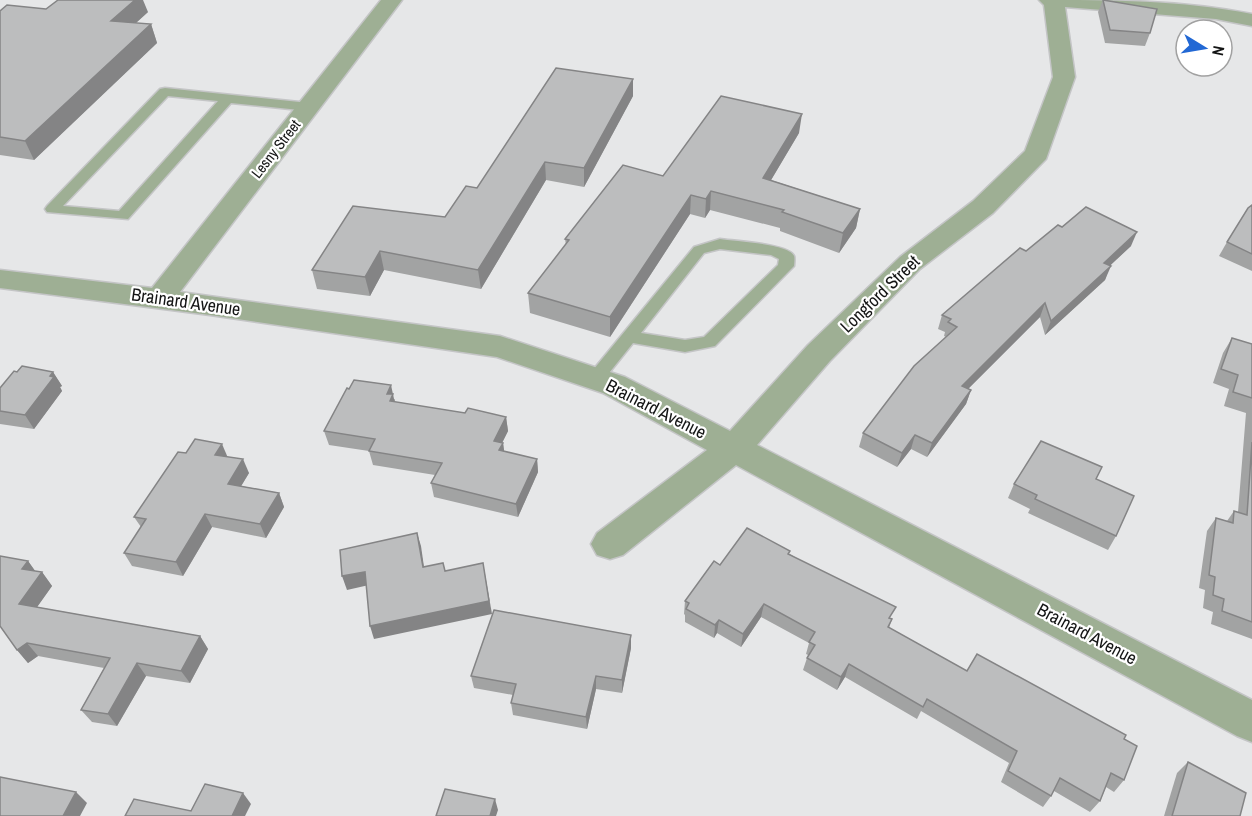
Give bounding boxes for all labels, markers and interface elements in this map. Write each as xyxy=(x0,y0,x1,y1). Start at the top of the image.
north arrow xyxy=(1174,18,1234,78)
text: N xyxy=(1207,44,1230,58)
street label: Lesny Street xyxy=(246,115,305,182)
street label: Longford Street xyxy=(834,249,925,338)
street label: Brainard Avenue xyxy=(130,281,242,322)
street label: Brainard Avenue xyxy=(602,373,711,445)
street label: Brainard Avenue xyxy=(1033,597,1142,670)

